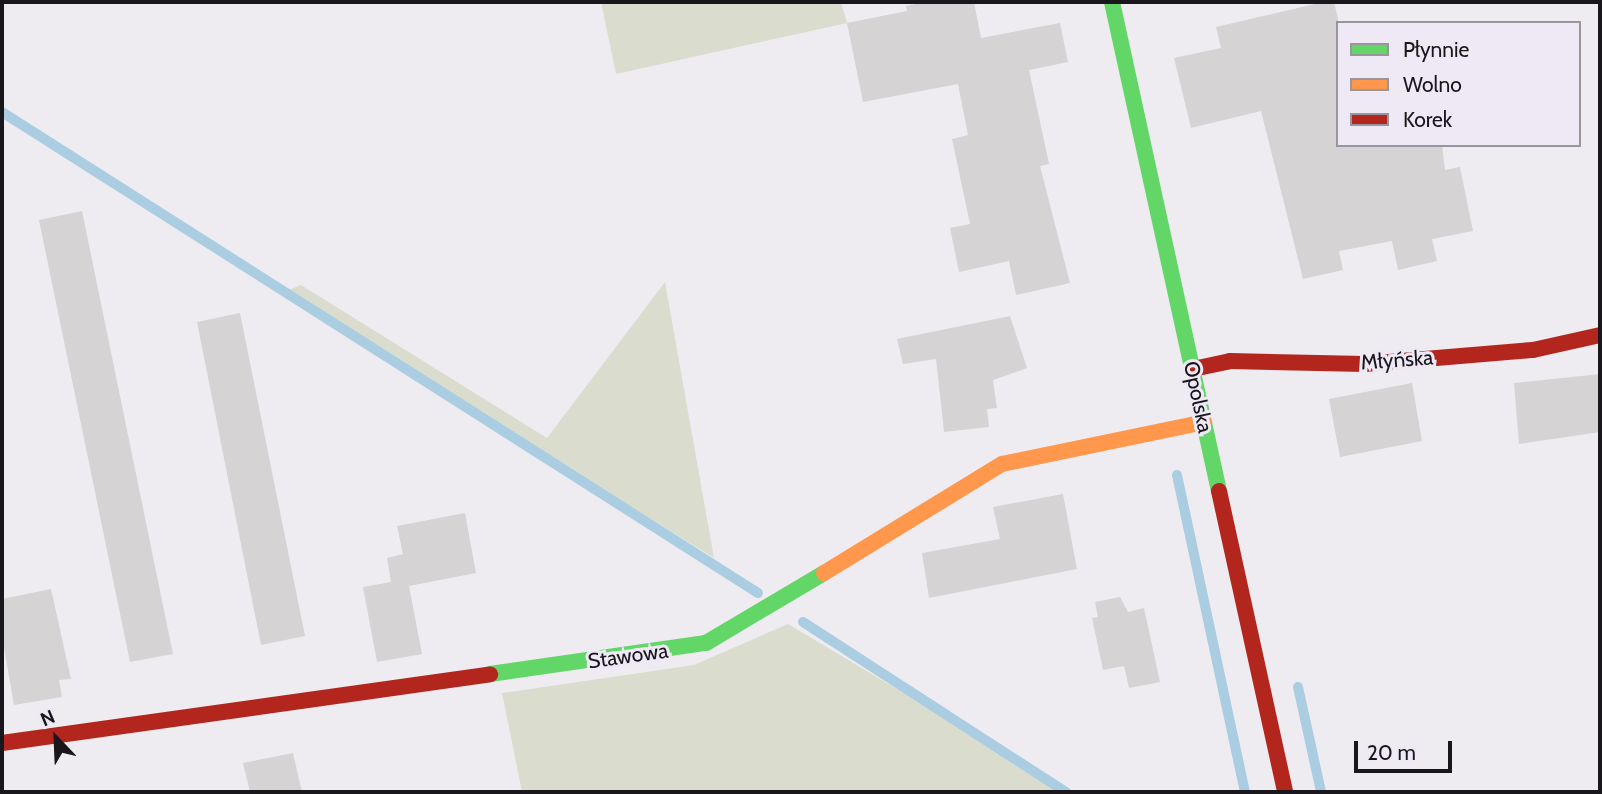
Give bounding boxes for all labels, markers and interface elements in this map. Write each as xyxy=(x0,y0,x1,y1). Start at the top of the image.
legend xyxy=(1336,21,1581,147)
text: Płynnie xyxy=(1403,37,1469,62)
text: Wolno xyxy=(1403,72,1462,97)
text: Korek xyxy=(1403,107,1452,132)
street label: Młyńska xyxy=(1360,345,1434,375)
street label: Opolska xyxy=(1178,359,1218,435)
street label: Stawowa xyxy=(586,638,670,674)
north arrow xyxy=(21,703,91,773)
text: N xyxy=(37,705,58,731)
scale bar xyxy=(1357,728,1455,772)
text: 20 m xyxy=(1367,740,1416,765)

